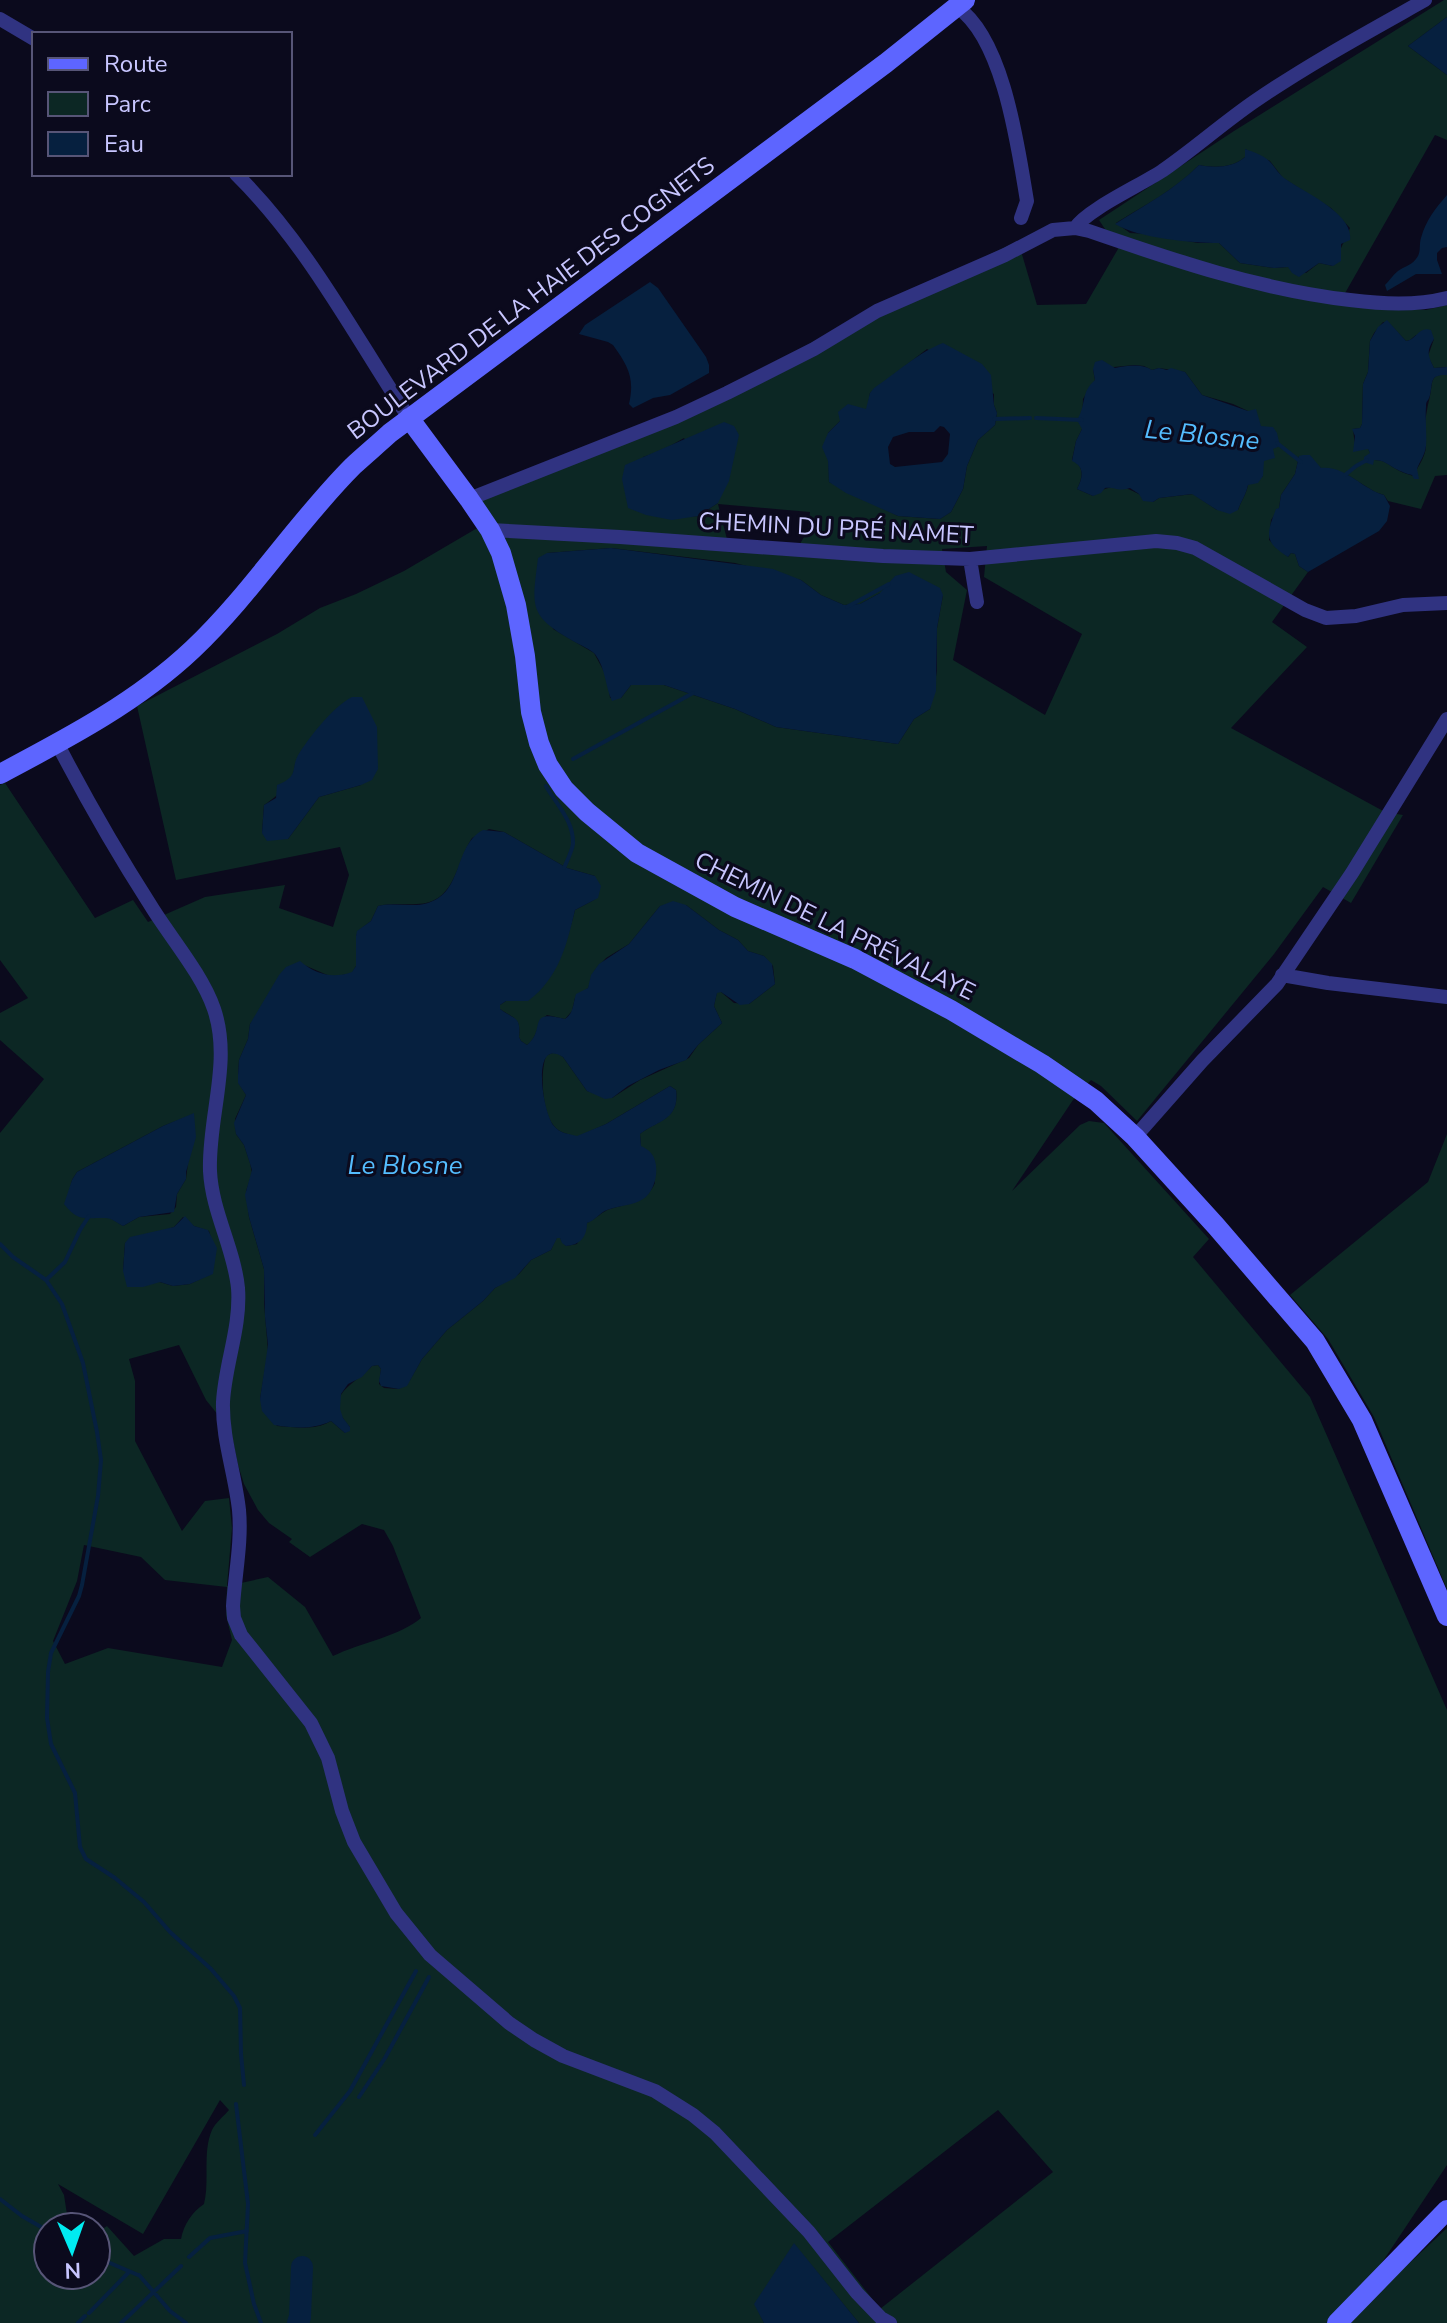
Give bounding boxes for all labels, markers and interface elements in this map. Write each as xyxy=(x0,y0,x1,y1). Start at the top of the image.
legend xyxy=(32,32,292,176)
text: Route xyxy=(104,48,168,80)
text: Parc xyxy=(104,88,151,120)
text: Eau xyxy=(104,128,144,160)
street label: BOULEVARD DE LA HAIE DES COGNETS xyxy=(341,149,721,447)
water label: Le Blosne xyxy=(1143,412,1261,458)
street label: CHEMIN DU PRÉ NAMET xyxy=(697,505,975,551)
street label: CHEMIN DE LA PRÉVALAYE xyxy=(690,844,980,1008)
water label: Le Blosne xyxy=(347,1148,463,1183)
north arrow xyxy=(32,2211,112,2291)
text: N xyxy=(64,2255,81,2285)

